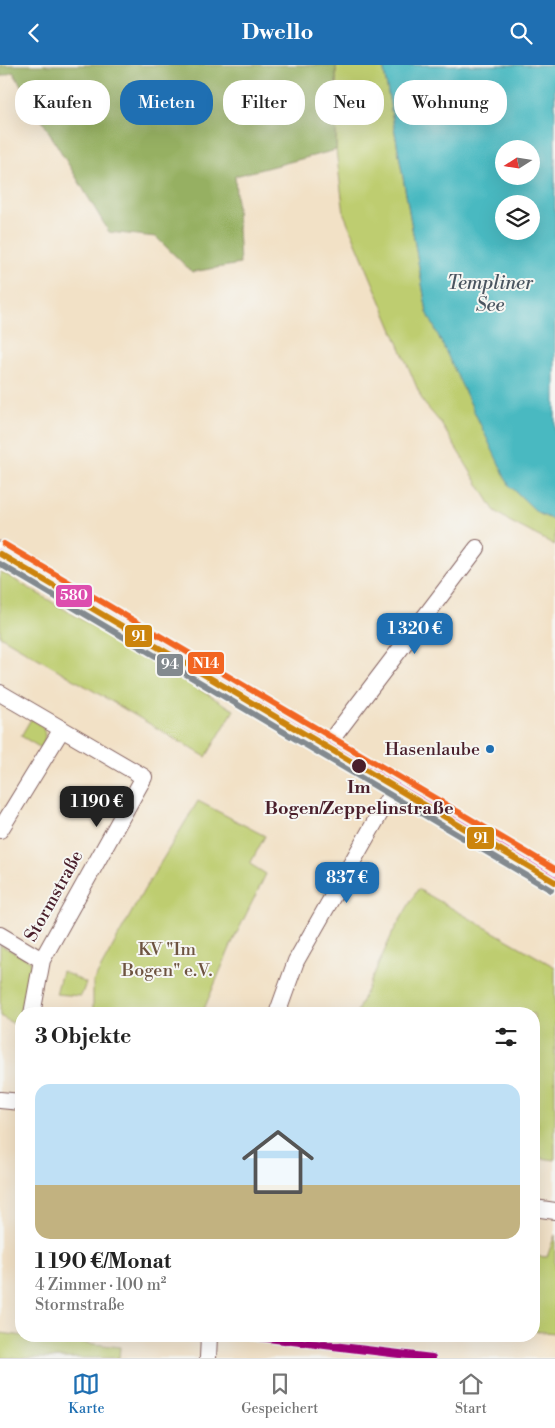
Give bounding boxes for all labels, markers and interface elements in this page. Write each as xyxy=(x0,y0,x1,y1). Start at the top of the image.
icon: back xyxy=(20,19,48,47)
text: Dwello xyxy=(242,19,313,46)
icon: search xyxy=(507,19,535,47)
chip: Kaufen xyxy=(15,80,110,125)
chip: Mieten xyxy=(120,80,213,125)
chip: Filter xyxy=(223,80,305,125)
chip: Neu xyxy=(315,80,384,125)
chip: Wohnung xyxy=(394,80,507,125)
north arrow xyxy=(495,140,540,185)
map controls xyxy=(495,140,540,240)
button: layers xyxy=(495,195,540,240)
water label: Templiner See xyxy=(447,271,534,317)
line badge: 580 xyxy=(55,584,93,608)
text: 580 xyxy=(60,587,88,605)
pin: 1 320 € xyxy=(369,613,461,655)
text: 1 320 € xyxy=(388,619,442,639)
line badge: 91 xyxy=(124,624,153,648)
text: 91 xyxy=(131,628,147,646)
line badge: N14 xyxy=(187,651,225,675)
line badge: 94 xyxy=(156,653,184,677)
text: N14 xyxy=(193,655,219,673)
text: 94 xyxy=(161,656,179,674)
place label: Hasenlaube xyxy=(385,738,480,761)
marker: Hasenlaube xyxy=(484,743,496,755)
marker: Im Bogen/Zeppelinstraße xyxy=(350,757,368,775)
place label: Im Bogen/Zeppelinstraße xyxy=(264,776,454,820)
pin: 1 190 € xyxy=(51,785,143,828)
text: 1 190 € xyxy=(71,792,123,812)
line badge: 91 xyxy=(466,826,495,850)
text: 91 xyxy=(473,830,489,848)
street label: Stormstraße xyxy=(19,846,89,946)
pin: 837 € xyxy=(312,861,382,904)
text: 837 € xyxy=(326,868,368,888)
park label: KV "Im Bogen" e.V. xyxy=(120,938,213,982)
icon: filters xyxy=(492,1023,520,1051)
text: 3 Objekte xyxy=(35,1024,131,1050)
icon: home xyxy=(233,1117,323,1207)
text: 1 190 €/Monat xyxy=(35,1249,171,1275)
text: 4 Zimmer · 100 m² xyxy=(35,1275,166,1295)
text: Stormstraße xyxy=(35,1295,125,1315)
tab: Karte xyxy=(68,1370,105,1418)
tab: Gespeichert xyxy=(241,1370,318,1418)
tab: Start xyxy=(455,1370,487,1418)

